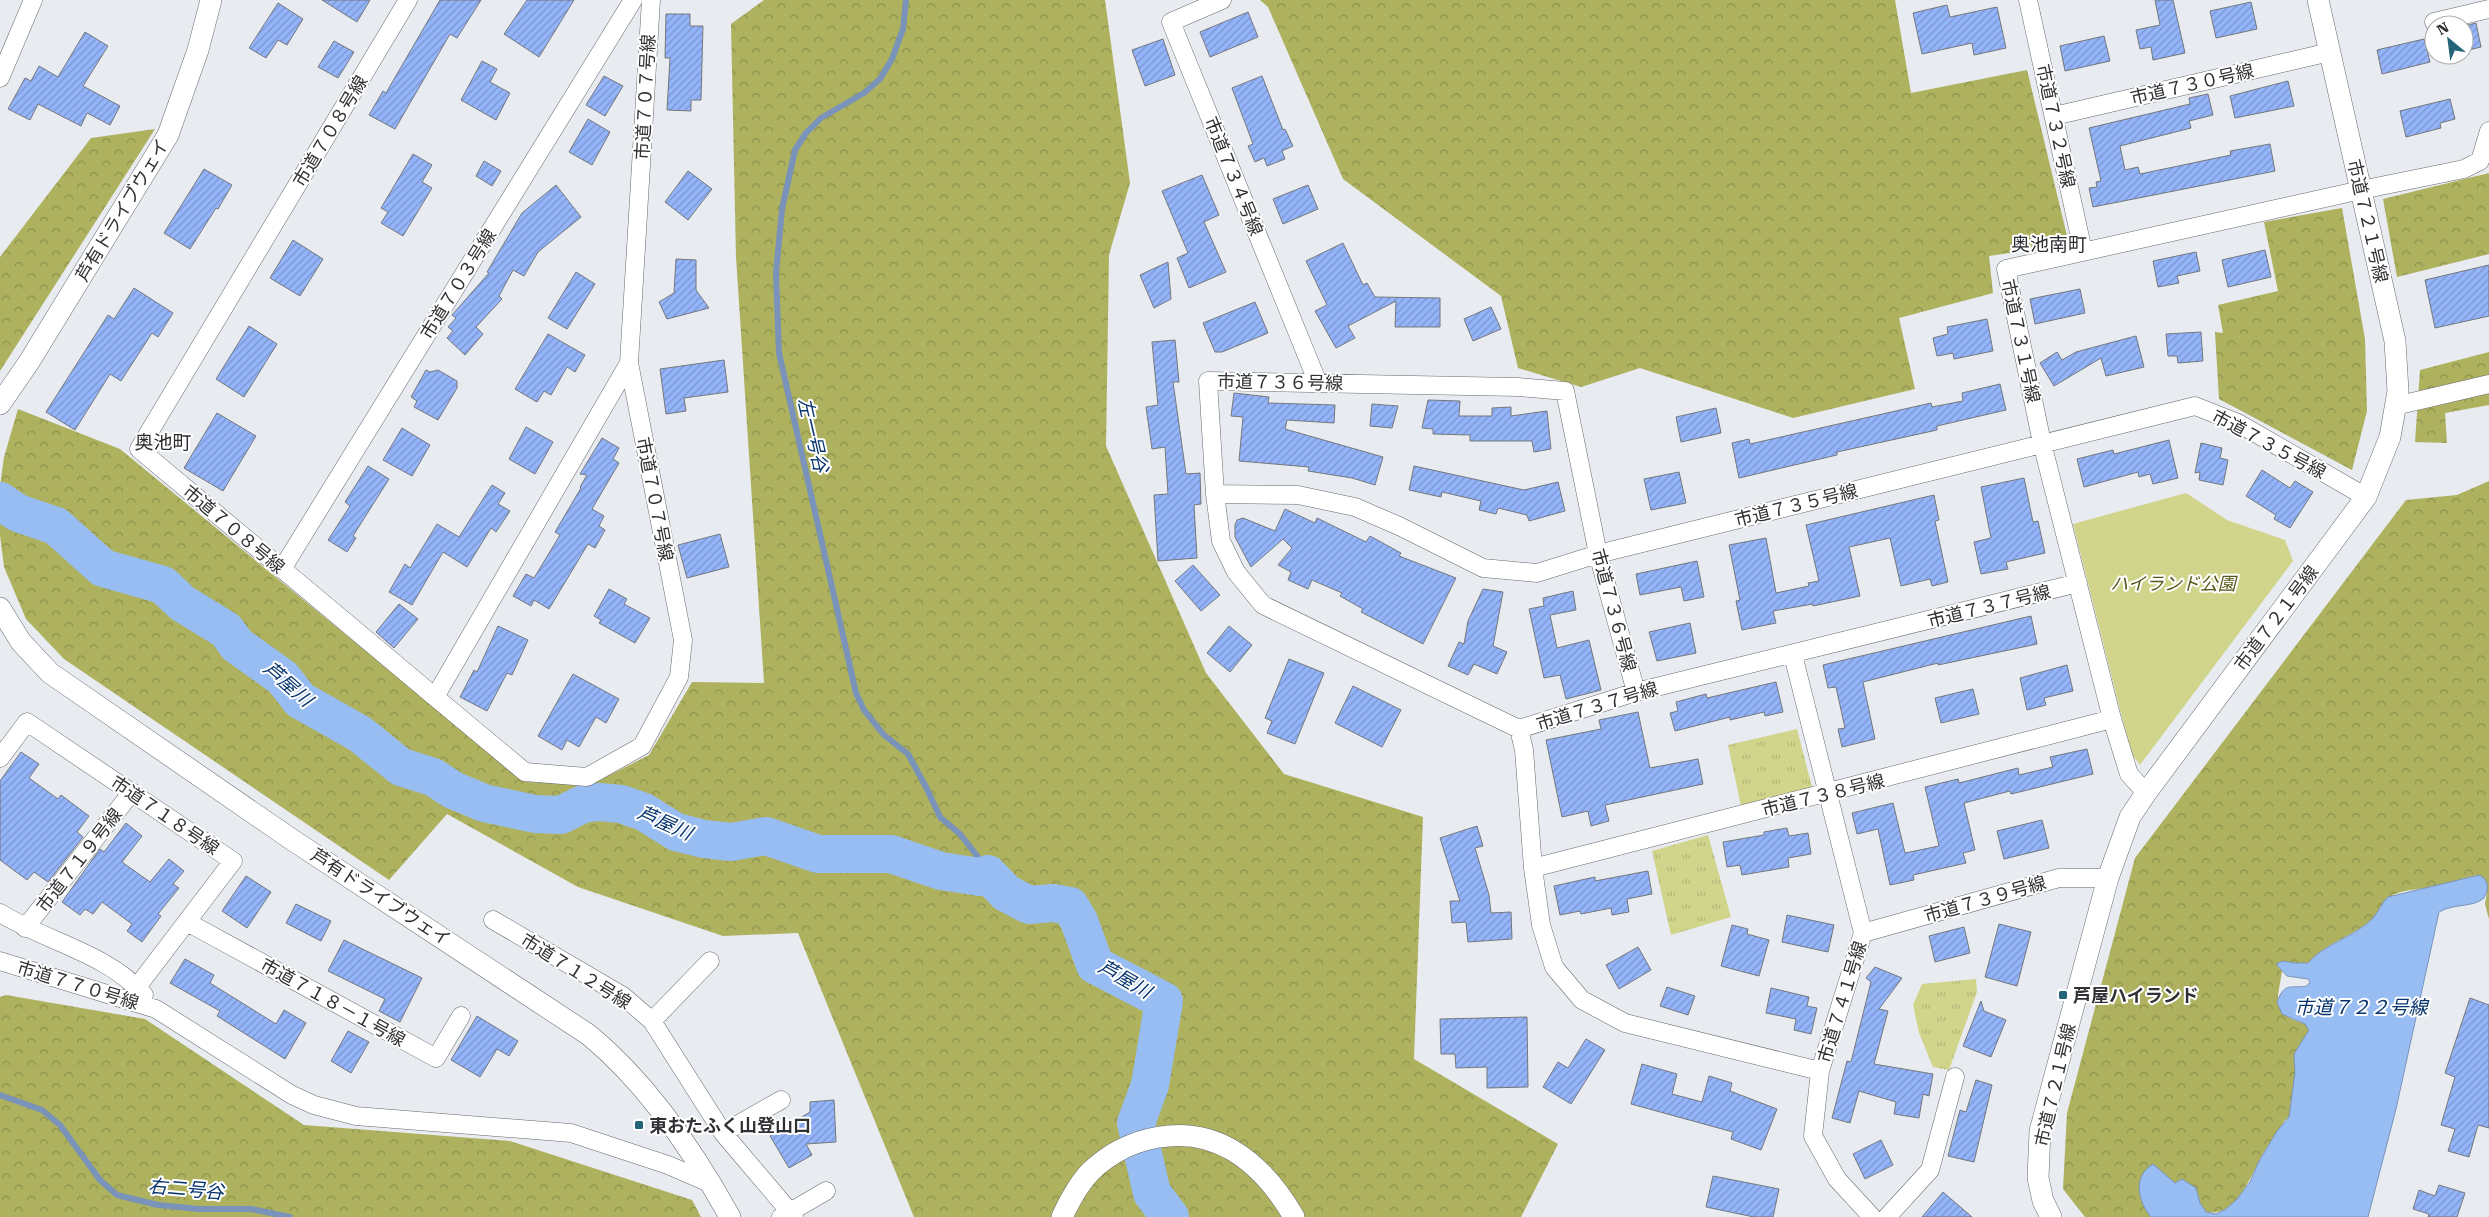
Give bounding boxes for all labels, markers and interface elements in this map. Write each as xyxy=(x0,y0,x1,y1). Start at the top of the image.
north arrow xyxy=(2424,15,2474,65)
text: N xyxy=(2434,19,2451,38)
street label: 市道７０７号線 xyxy=(631,34,659,160)
street label: 市道７３０号線 xyxy=(2128,60,2256,108)
street label: 市道７３２号線 xyxy=(2033,62,2079,190)
street label: 市道７０８号線 xyxy=(289,72,371,190)
street label: 市道７３４号線 xyxy=(1201,114,1267,238)
street label: 芦有ドライブウェイ xyxy=(71,135,173,285)
street label: 市道７２１号線 xyxy=(2344,157,2392,285)
street label: 市道７０３号線 xyxy=(416,225,500,343)
district label: 奥池南町 xyxy=(2011,233,2087,256)
street label: 市道７３１号線 xyxy=(1998,277,2044,405)
street label: 市道７３６号線 xyxy=(1217,370,1343,394)
water label: 左一号谷 xyxy=(793,395,833,477)
street label: 市道７３５号線 xyxy=(2208,405,2330,483)
district label: 奥池町 xyxy=(134,431,192,454)
street label: 市道７０７号線 xyxy=(633,435,677,563)
street label: 市道７０８号線 xyxy=(179,480,289,578)
street label: 市道７３５号線 xyxy=(1732,480,1860,530)
street label: 市道７３６号線 xyxy=(1588,546,1640,674)
street label: 市道７２１号線 xyxy=(2230,561,2322,675)
park label: ハイランド公園 xyxy=(2110,573,2239,594)
street label: 市道７３７号線 xyxy=(1925,581,2053,631)
water label: 芦屋川 xyxy=(259,657,319,713)
street label: 市道７３７号線 xyxy=(1534,678,1660,734)
street label: 市道７３８号線 xyxy=(1759,770,1887,820)
street label: 市道７１８号線 xyxy=(107,771,223,859)
water label: 芦屋川 xyxy=(634,801,698,846)
street label: 市道７１９号線 xyxy=(32,804,126,916)
street label: 芦有ドライブウェイ xyxy=(307,844,455,950)
street label: 市道７３９号線 xyxy=(1922,872,2048,926)
street label: 市道７１２号線 xyxy=(517,929,635,1013)
street label: 市道７４１号線 xyxy=(1814,939,1870,1065)
street label: 市道７１８－１号線 xyxy=(257,954,409,1050)
water label: 芦屋川 xyxy=(1095,955,1157,1004)
street label: 市道７７０号線 xyxy=(15,957,141,1013)
place label: 芦屋ハイランド xyxy=(2073,985,2199,1006)
marker: 芦屋ハイランド xyxy=(2057,989,2069,1001)
water label: 市道７２２号線 xyxy=(2294,996,2429,1019)
street label: 市道７２１号線 xyxy=(2031,1021,2079,1149)
place label: 東おたふく山登山口 xyxy=(649,1115,811,1136)
marker: 東おたふく山登山口 xyxy=(633,1119,645,1131)
water label: 右二号谷 xyxy=(147,1174,227,1204)

